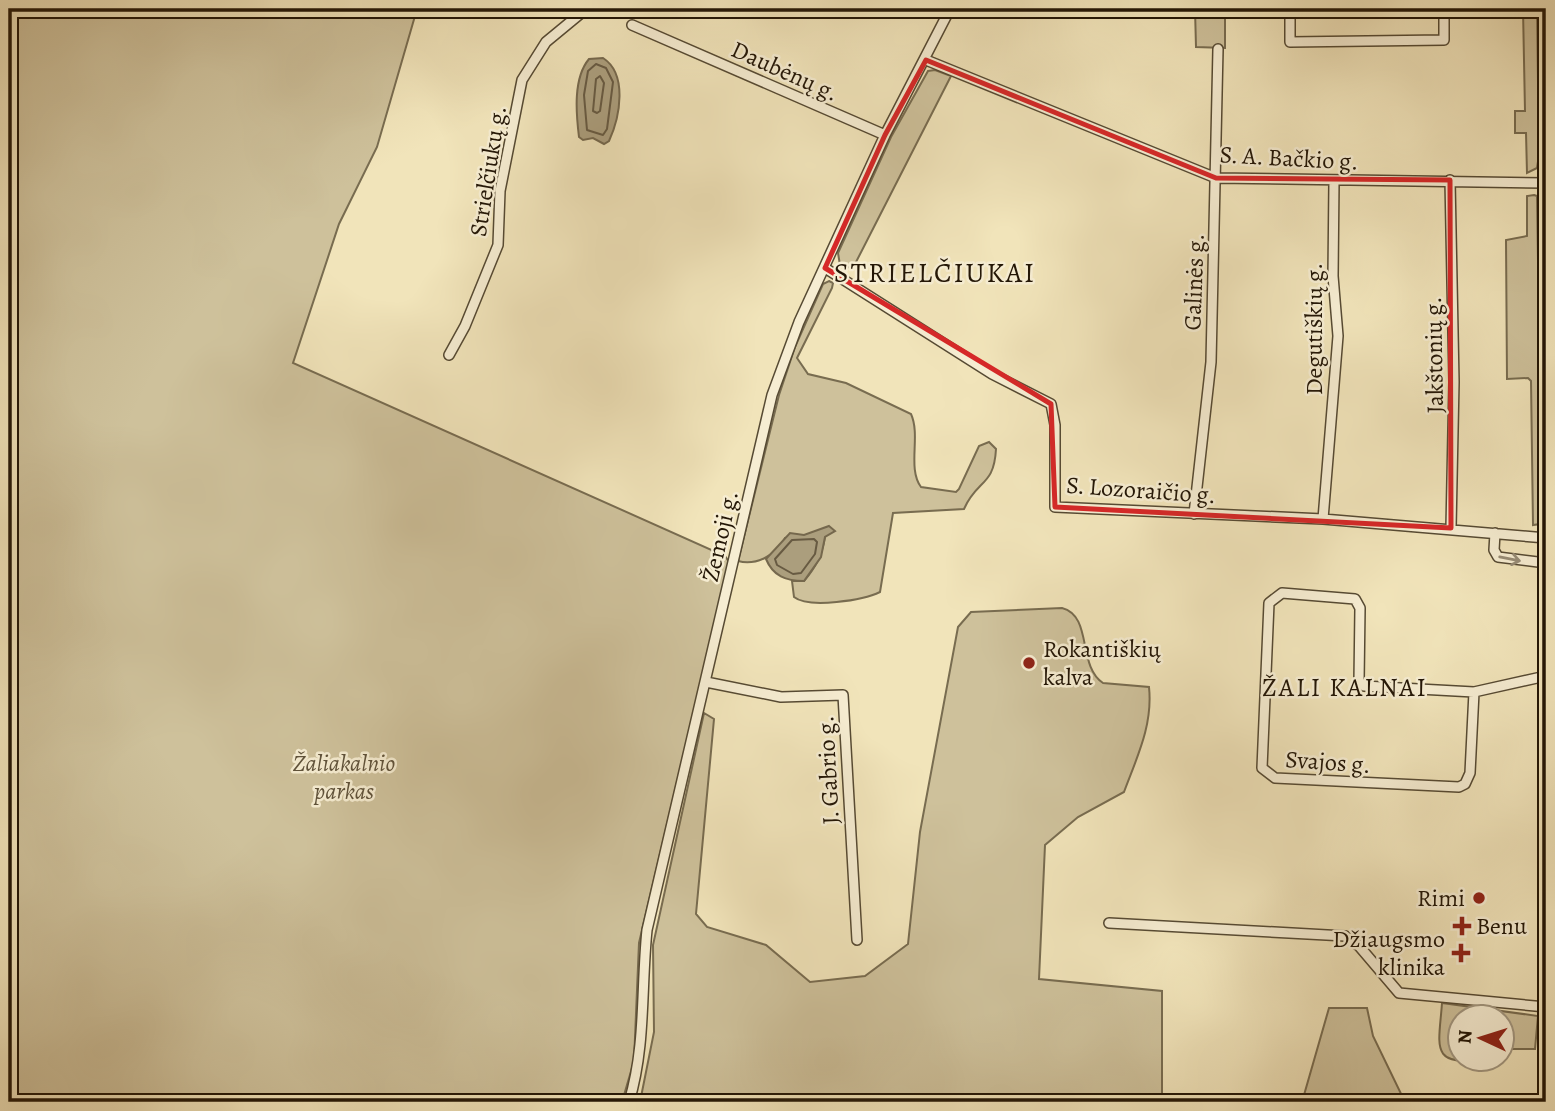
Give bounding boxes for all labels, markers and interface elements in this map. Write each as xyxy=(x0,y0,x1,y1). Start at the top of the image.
street label: Daubėnų g. xyxy=(726,33,844,109)
street label: Strielčiukų g. xyxy=(462,103,514,239)
street label: S. A. Bačkio g. xyxy=(1219,138,1359,178)
street label: Galinės g. xyxy=(1176,233,1212,331)
district label: STRIELČIUKAI xyxy=(834,254,1036,292)
street label: Degutiškių g. xyxy=(1298,263,1330,395)
street label: Jakštonių g. xyxy=(1417,296,1451,414)
street label: S. Lozoraičio g. xyxy=(1065,469,1217,511)
street label: Žemoji g. xyxy=(694,487,746,585)
one-way arrow xyxy=(1498,553,1521,567)
place label: Rokantiškių kalva xyxy=(1043,633,1162,693)
marker: Rokantiškių kalva xyxy=(1021,655,1037,671)
district label: ŽALI KALNAI xyxy=(1262,670,1428,705)
street label: J. Gabrio g. xyxy=(809,715,847,825)
street label: Svajos g. xyxy=(1284,743,1372,781)
park label: Žaliakalnio parkas xyxy=(293,747,395,807)
place label: Rimi xyxy=(1417,882,1465,914)
marker: Rimi xyxy=(1471,890,1487,906)
place label: Benu xyxy=(1476,910,1527,942)
marker: Benu xyxy=(1454,918,1470,934)
place label: Džiaugsmo klinika xyxy=(1333,923,1446,983)
marker: Džiaugsmo klinika xyxy=(1451,943,1471,963)
north arrow xyxy=(1446,1002,1516,1072)
text: N xyxy=(1452,1029,1479,1045)

